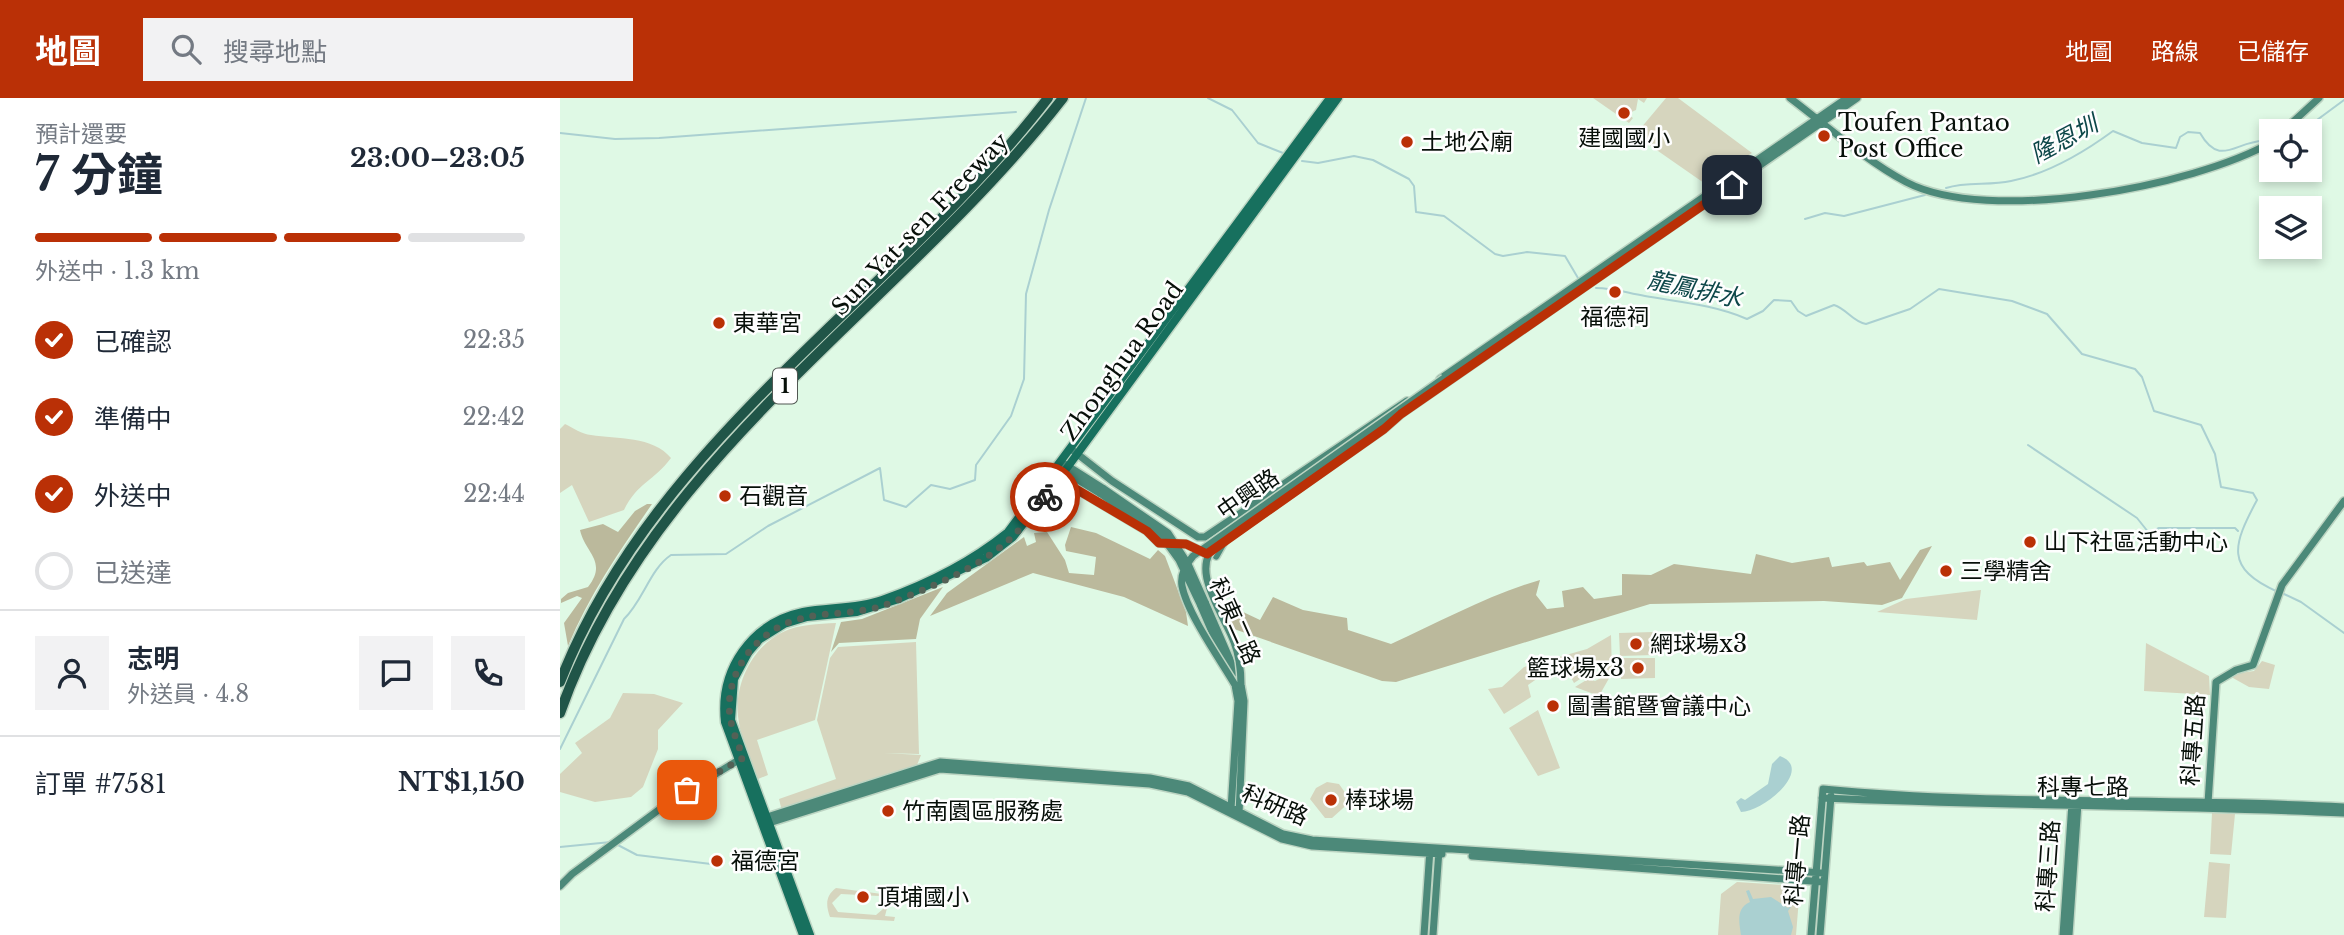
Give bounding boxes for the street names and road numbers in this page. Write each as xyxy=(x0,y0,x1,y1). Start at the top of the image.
street label: Sun Yat-sen Freeway xyxy=(826,127,1015,321)
street label: Zhonghua Road xyxy=(1055,276,1189,446)
road number: 1 xyxy=(773,368,797,404)
street label: 中興路 xyxy=(1212,463,1284,525)
street label: 科東二路 xyxy=(1204,573,1266,669)
street label: 科專五路 xyxy=(2176,693,2210,787)
street label: 科專七路 xyxy=(2037,773,2129,801)
street label: 科研路 xyxy=(1238,779,1312,831)
street label: 科專一路 xyxy=(1779,813,1815,907)
street label: 科專三路 xyxy=(2031,819,2065,913)

